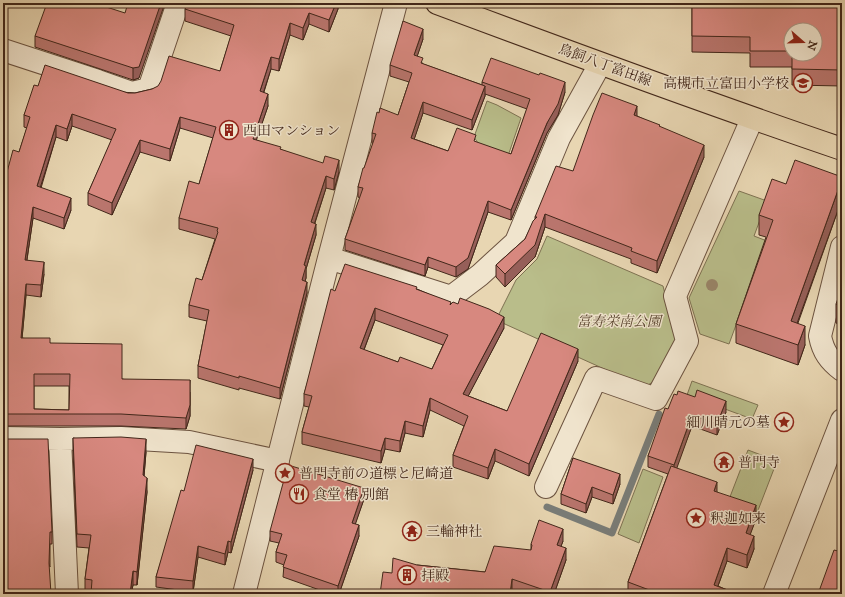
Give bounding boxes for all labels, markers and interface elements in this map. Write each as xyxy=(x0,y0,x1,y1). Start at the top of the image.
north arrow xyxy=(783,22,823,62)
text: N xyxy=(804,39,820,52)
street label: 鳥飼八丁富田線 xyxy=(556,40,654,90)
school or university icon: 高槻市立富田小学校 xyxy=(792,72,814,94)
place label: 高槻市立富田小学校 xyxy=(663,75,789,92)
building icon: 西田マンション xyxy=(218,119,240,141)
place label: 西田マンション xyxy=(243,122,340,139)
park label: 富寿栄南公園 xyxy=(577,313,663,330)
place icon: 細川晴元の墓 xyxy=(773,411,795,433)
place label: 細川晴元の墓 xyxy=(686,414,770,431)
temple icon: 普門寺 xyxy=(713,451,735,473)
place label: 普門寺 xyxy=(738,454,780,471)
place icon: 普門寺前の道標と尼崎道 xyxy=(274,462,296,484)
place label: 普門寺前の道標と尼崎道 xyxy=(299,465,453,482)
restaurant icon: 食堂 椿 別館 xyxy=(288,483,310,505)
place label: 食堂 椿 別館 xyxy=(313,486,389,503)
place icon: 釈迦如来 xyxy=(685,507,707,529)
place label: 釈迦如来 xyxy=(710,510,766,527)
temple icon: 三輪神社 xyxy=(401,520,423,542)
place label: 三輪神社 xyxy=(426,523,482,540)
building icon: 拝殿 xyxy=(396,564,418,586)
place label: 拝殿 xyxy=(421,567,449,584)

